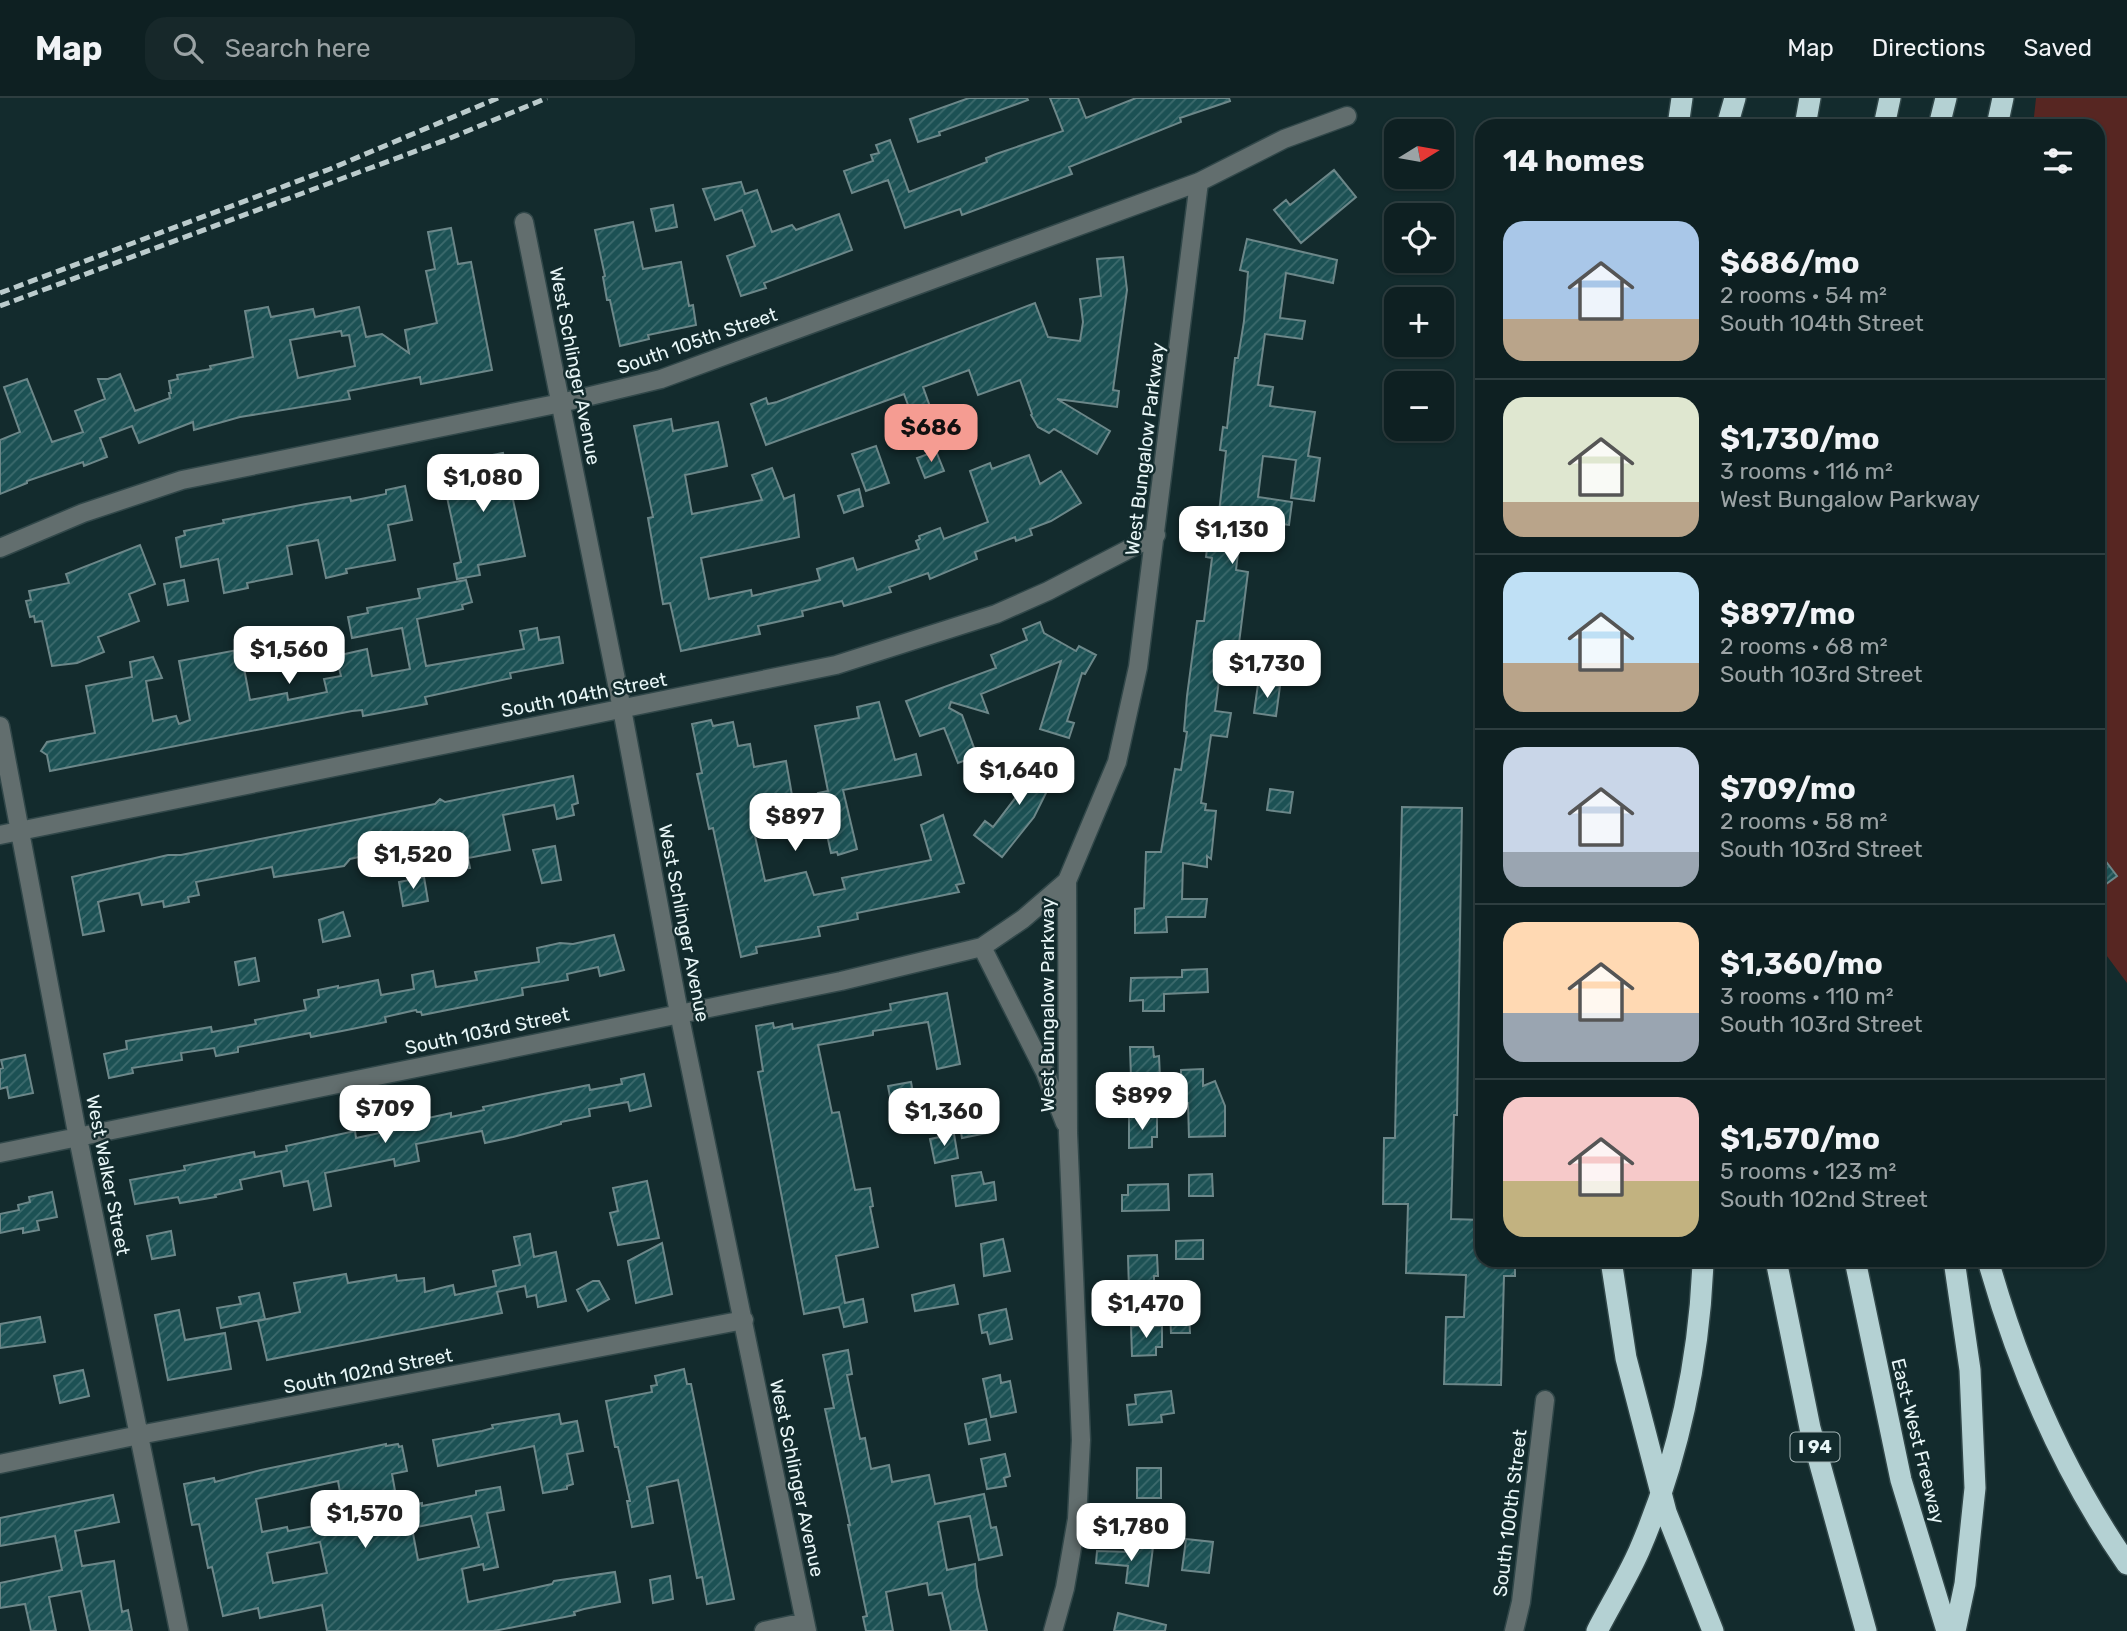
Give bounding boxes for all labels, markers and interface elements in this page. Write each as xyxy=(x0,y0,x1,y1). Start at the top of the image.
search box xyxy=(145,17,635,80)
text: Map xyxy=(35,29,103,68)
icon: search xyxy=(169,29,207,67)
text: Search here xyxy=(225,33,370,64)
text: Map xyxy=(1787,34,1834,62)
text: Directions xyxy=(1872,34,1985,62)
text: Saved xyxy=(2023,34,2092,62)
north arrow xyxy=(1384,119,1454,189)
map controls xyxy=(1384,119,1454,441)
icon: filters xyxy=(2039,142,2077,180)
text: 14 homes xyxy=(1503,143,1645,179)
button: locate xyxy=(1384,203,1454,273)
text: $686/mo xyxy=(1720,245,1860,281)
icon: home xyxy=(1559,249,1643,333)
street label: West Schlinger Avenue xyxy=(545,265,605,467)
text: 2 rooms · 54 m² xyxy=(1720,281,1887,309)
button: + xyxy=(1384,287,1454,357)
street label: South 105th Street xyxy=(614,303,781,379)
text: South 104th Street xyxy=(1720,309,1924,337)
street label: West Bungalow Parkway xyxy=(1121,341,1169,557)
button: − xyxy=(1384,371,1454,441)
pin: $686 xyxy=(890,404,972,464)
text: $686 xyxy=(901,413,961,441)
text: $1,730/mo xyxy=(1720,421,1880,457)
icon: home xyxy=(1559,425,1643,509)
pin: $1,080 xyxy=(426,454,540,514)
text: 3 rooms · 116 m² xyxy=(1720,457,1893,485)
text: $1,080 xyxy=(443,463,523,491)
text: West Bungalow Parkway xyxy=(1720,485,1980,513)
pin: $1,130 xyxy=(1175,506,1289,566)
text: $1,130 xyxy=(1195,515,1269,543)
text: $897/mo xyxy=(1720,596,1855,632)
icon: home xyxy=(1559,600,1643,684)
pin: $1,560 xyxy=(232,626,346,686)
text: 2 rooms · 68 m² xyxy=(1720,632,1888,660)
text: $1,560 xyxy=(250,635,328,663)
pin: $1,730 xyxy=(1210,640,1324,700)
text: $1,730 xyxy=(1229,649,1305,677)
text: South 103rd Street xyxy=(1720,660,1923,688)
street label: South 104th Street xyxy=(499,668,669,722)
pin: $1,640 xyxy=(962,748,1076,807)
text: $1,640 xyxy=(979,756,1059,784)
text: $709/mo xyxy=(1720,771,1856,807)
icon: home xyxy=(1559,775,1643,859)
pin: $897 xyxy=(754,794,836,853)
text: $897 xyxy=(766,802,824,830)
text: 2 rooms · 58 m² xyxy=(1720,807,1887,835)
street label: West Schlinger Avenue xyxy=(654,822,714,1024)
pin: $1,520 xyxy=(356,832,470,891)
text: South 103rd Street xyxy=(1720,835,1923,863)
text: $1,520 xyxy=(374,840,452,868)
street label: West Bungalow Parkway xyxy=(1036,898,1059,1112)
text: $1,360/mo xyxy=(1720,946,1883,982)
icon: home xyxy=(1559,950,1643,1034)
text: 3 rooms · 110 m² xyxy=(1720,982,1894,1010)
street label: South 103rd Street xyxy=(403,1002,572,1060)
text: South 103rd Street xyxy=(1720,1010,1923,1038)
pin: $899 xyxy=(1101,1072,1183,1132)
text: $899 xyxy=(1112,1081,1172,1109)
pin: $709 xyxy=(344,1086,426,1145)
pin: $1,360 xyxy=(887,1088,1001,1148)
street label: West Walker Street xyxy=(81,1093,135,1258)
text: $709 xyxy=(356,1094,414,1122)
text: $1,360 xyxy=(905,1097,983,1125)
text: $1,570/mo xyxy=(1720,1121,1880,1157)
icon: home xyxy=(1559,1125,1643,1209)
text: 5 rooms · 123 m² xyxy=(1720,1157,1896,1185)
text: South 102nd Street xyxy=(1720,1185,1928,1213)
pin: $1,470 xyxy=(1089,1280,1203,1340)
text: $1,470 xyxy=(1108,1289,1185,1317)
street label: South 102nd Street xyxy=(282,1343,455,1399)
street label: East-West Freeway xyxy=(1886,1356,1950,1526)
street label: West Schlinger Avenue xyxy=(765,1377,829,1579)
street label: South 100th Street xyxy=(1488,1427,1532,1598)
road number: I 94 xyxy=(1790,1432,1840,1462)
pin: $1,570 xyxy=(308,1490,422,1550)
text: $1,570 xyxy=(327,1499,403,1527)
pin: $1,780 xyxy=(1074,1504,1188,1563)
text: $1,780 xyxy=(1093,1512,1169,1540)

